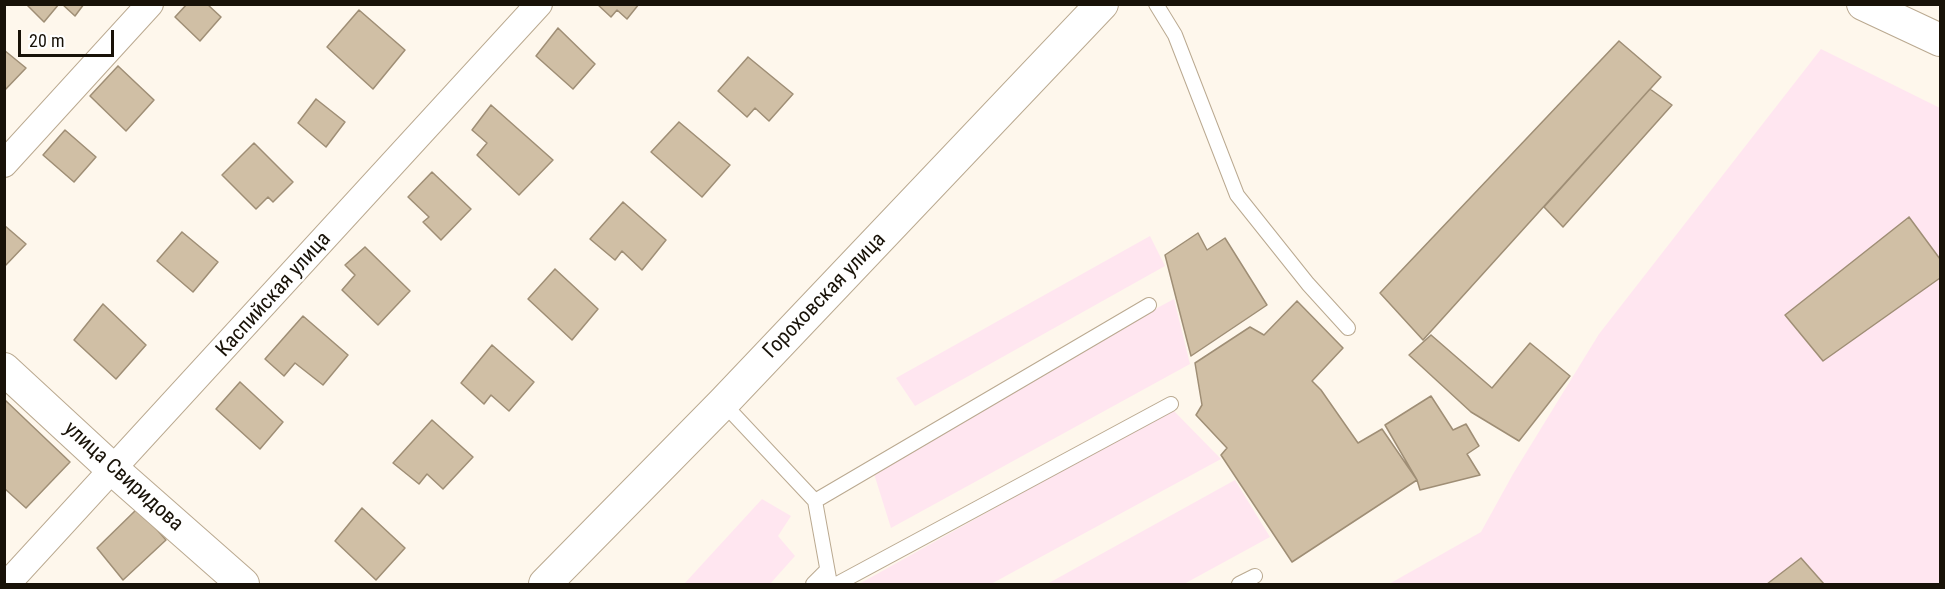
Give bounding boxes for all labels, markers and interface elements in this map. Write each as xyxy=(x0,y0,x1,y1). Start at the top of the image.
scale bar xyxy=(21,18,117,56)
text: 20 m xyxy=(29,30,64,51)
street label: Каспийская улица xyxy=(211,227,337,363)
street label: Гороховская улица xyxy=(759,228,891,364)
street label: улица Свиридова xyxy=(58,417,188,537)

